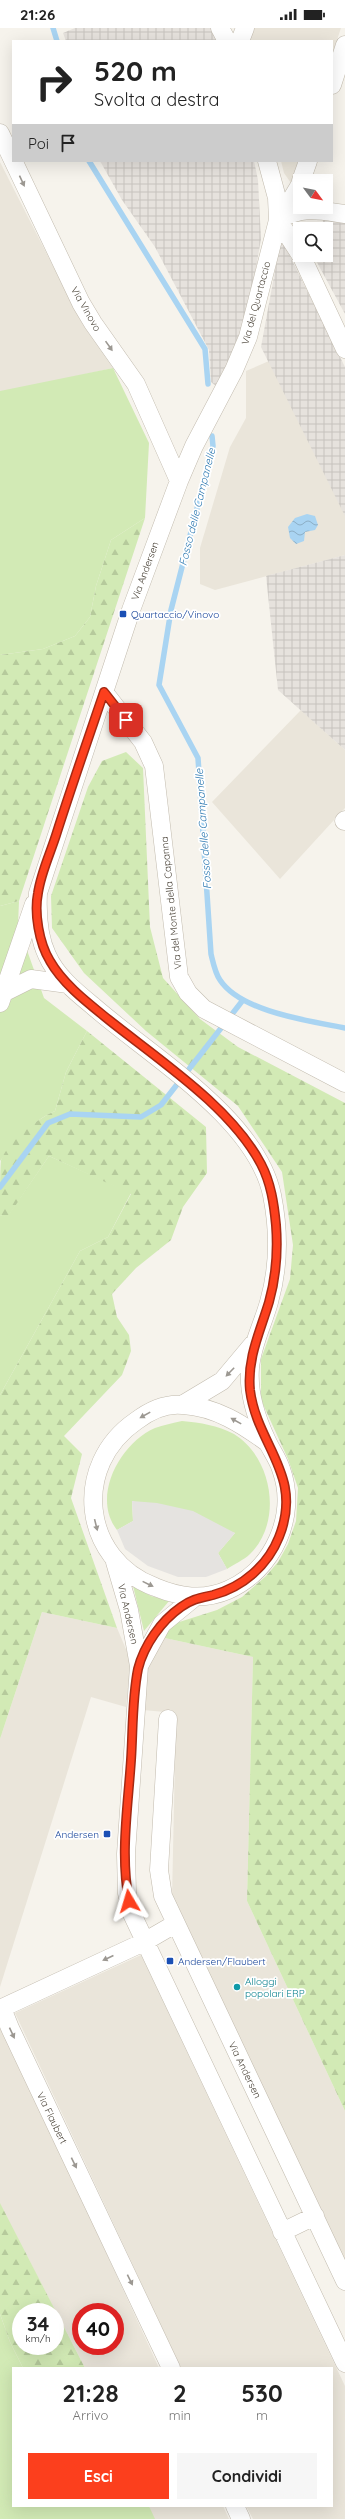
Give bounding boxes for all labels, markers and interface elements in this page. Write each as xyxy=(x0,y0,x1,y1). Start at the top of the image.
text: 21:26 xyxy=(20,5,55,24)
text: 520 m xyxy=(94,53,177,88)
icon: right xyxy=(28,56,80,108)
text: Svolta a destra xyxy=(94,88,220,111)
icon: arrive xyxy=(57,132,79,154)
text: Poi xyxy=(28,134,49,153)
north arrow xyxy=(293,174,333,214)
map controls xyxy=(293,174,333,262)
one-way arrow xyxy=(19,176,25,187)
button: search xyxy=(293,222,333,262)
street label: Via del Quartaccio xyxy=(239,260,273,346)
street label: Via Vinovo xyxy=(68,284,104,334)
one-way arrow xyxy=(105,340,113,351)
water label: Fosso delle Campanelle xyxy=(176,446,219,567)
street label: Via Andersen xyxy=(128,540,162,602)
place label: Quartaccio/Vinovo xyxy=(131,608,219,621)
marker: Quartaccio/Vinovo xyxy=(118,609,128,619)
pin xyxy=(109,703,143,737)
icon: arrive xyxy=(115,709,137,731)
water label: Fosso delle Campanelle xyxy=(192,768,214,890)
street label: Via del Monte della Capanna xyxy=(158,836,184,970)
one-way arrow xyxy=(225,1367,235,1377)
one-way arrow xyxy=(139,1412,151,1418)
one-way arrow xyxy=(230,1417,242,1424)
one-way arrow xyxy=(94,1519,100,1531)
one-way arrow xyxy=(142,1581,153,1587)
street label: Via Andersen xyxy=(115,1583,141,1645)
place label: Andersen xyxy=(55,1828,99,1841)
marker: Andersen xyxy=(102,1829,112,1839)
position arrow xyxy=(108,1880,150,1922)
one-way arrow xyxy=(103,1955,114,1961)
place label: Andersen/Flaubert xyxy=(178,1955,266,1968)
marker: Andersen/Flaubert xyxy=(165,1956,175,1966)
place label: Alloggi popolari ERP xyxy=(245,1975,305,2000)
marker: Alloggi popolari ERP xyxy=(232,1982,242,1992)
one-way arrow xyxy=(9,2028,15,2039)
street label: Via Andersen xyxy=(226,2040,264,2100)
street label: Via Flaubert xyxy=(34,2090,70,2147)
one-way arrow xyxy=(71,2157,77,2169)
one-way arrow xyxy=(127,2275,133,2286)
speed limit sign: 40 xyxy=(72,2303,124,2355)
text: 34 xyxy=(27,2311,49,2336)
text: km/h xyxy=(25,2332,51,2345)
text: 21:28 xyxy=(62,2378,119,2408)
text: 2 xyxy=(173,2378,187,2408)
text: 530 xyxy=(241,2378,283,2408)
text: Arrivo xyxy=(72,2407,108,2423)
text: min xyxy=(169,2407,191,2423)
text: m xyxy=(256,2407,268,2423)
button: Esci xyxy=(28,2453,169,2499)
button: Condividi xyxy=(177,2453,317,2499)

